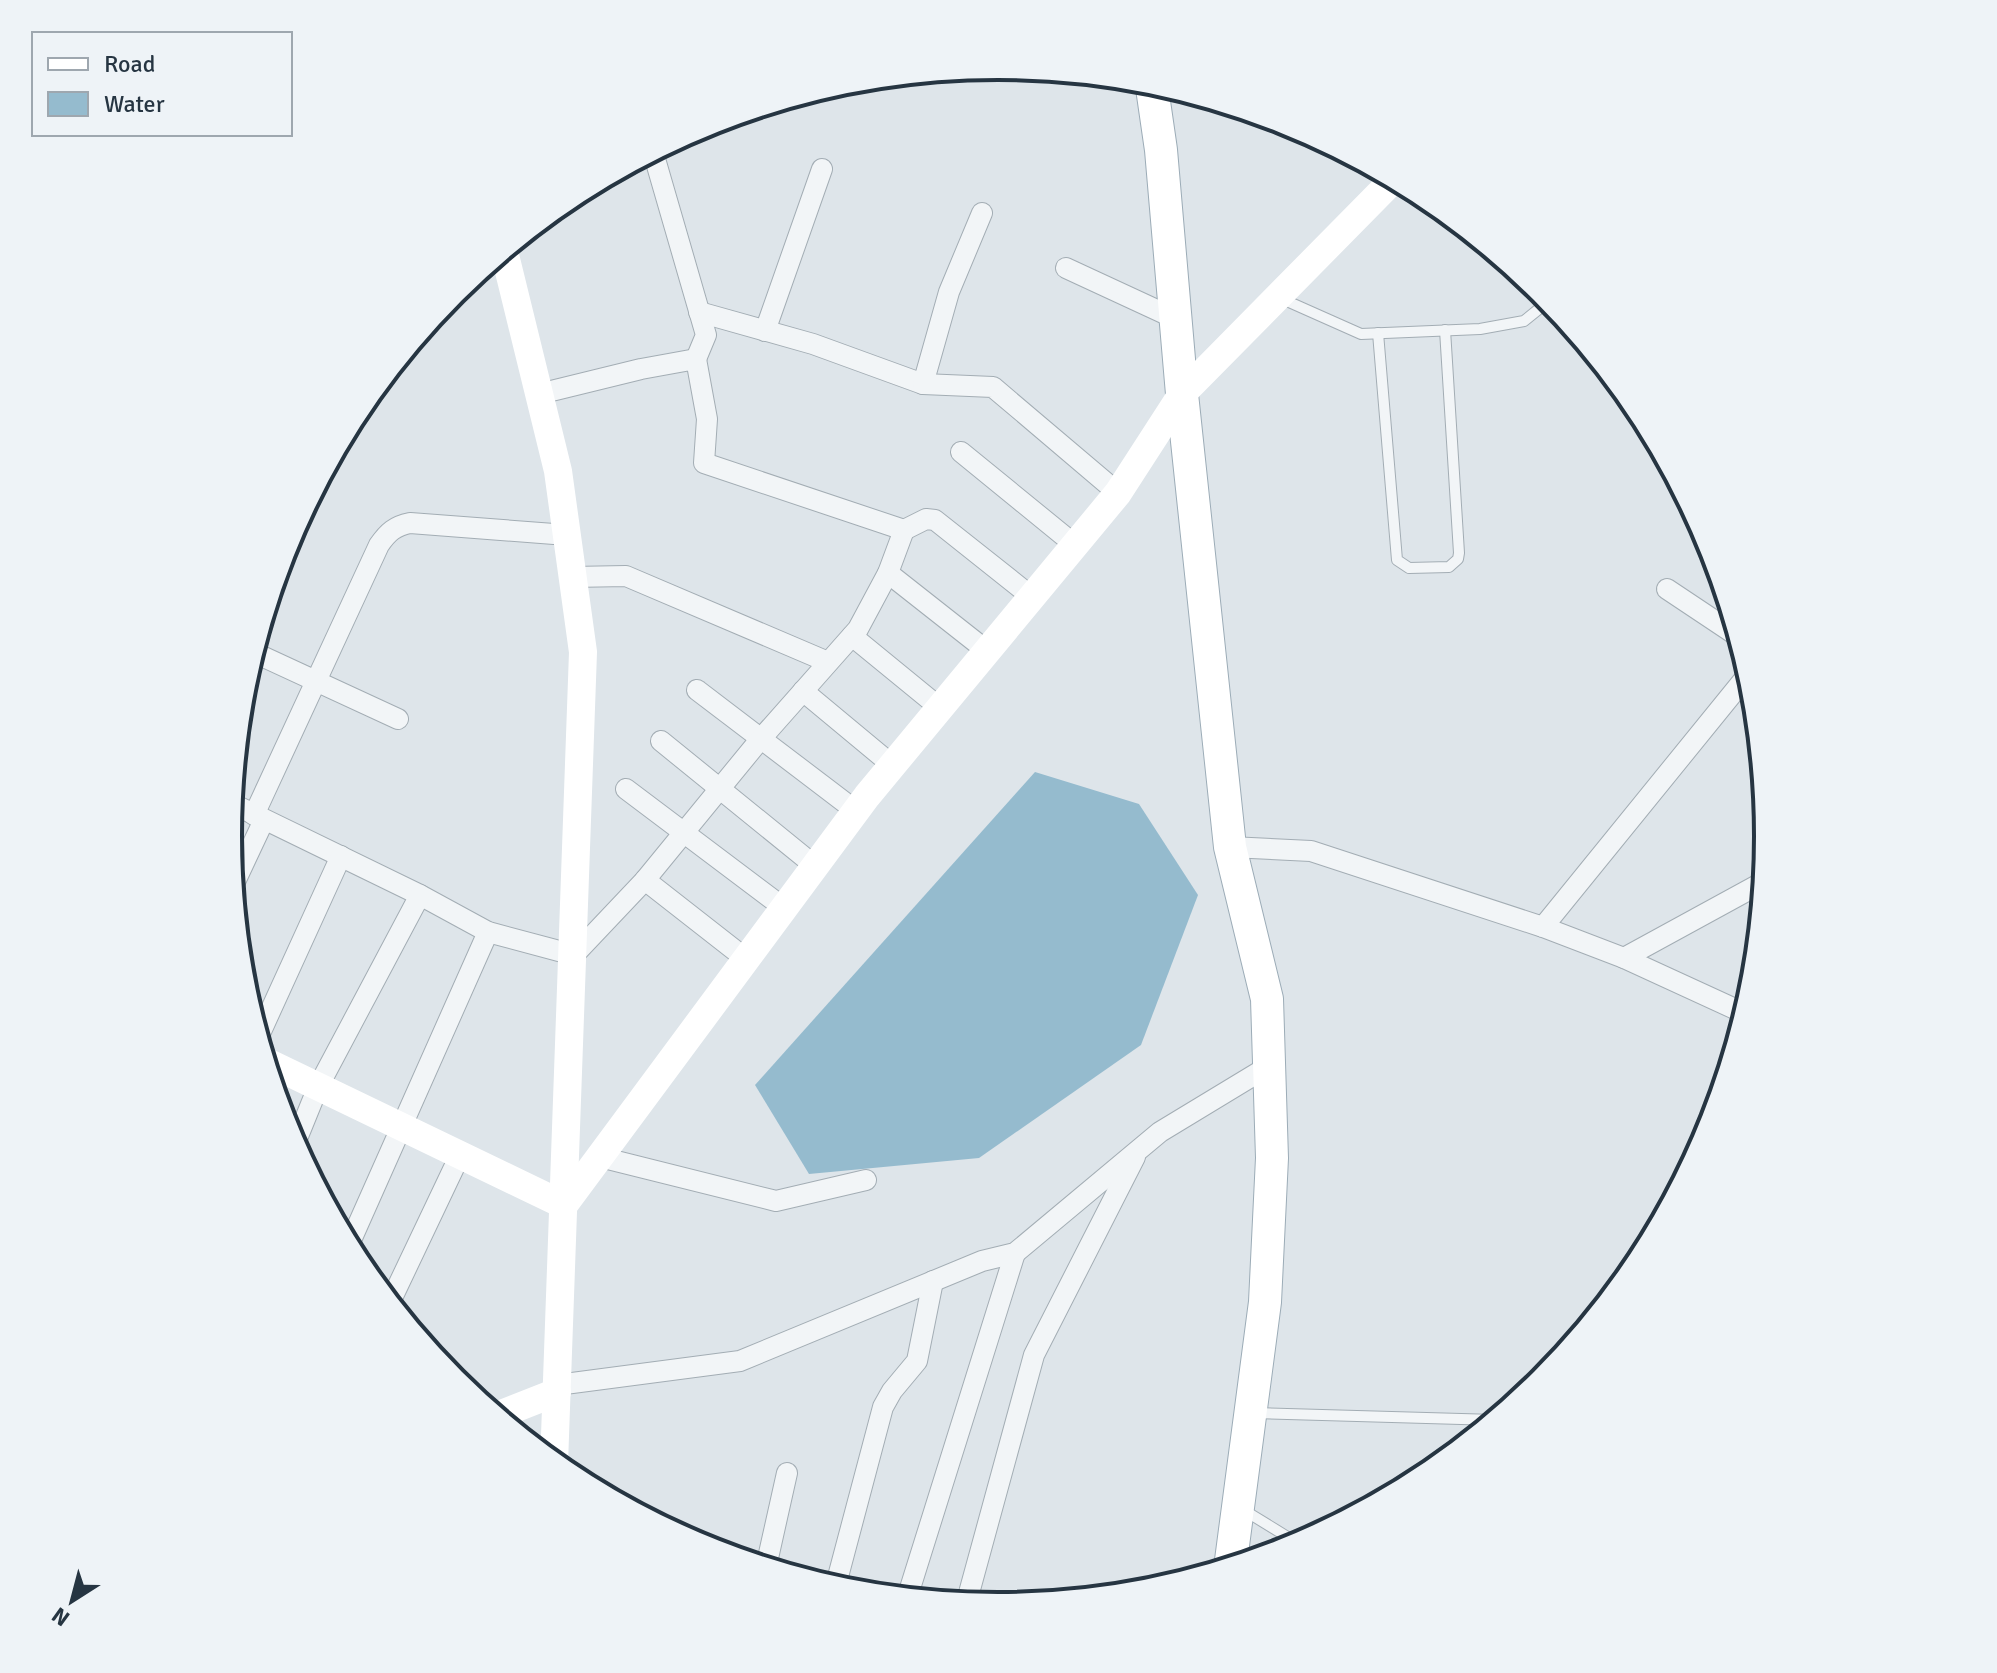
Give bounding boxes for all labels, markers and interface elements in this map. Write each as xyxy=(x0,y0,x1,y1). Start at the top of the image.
legend xyxy=(32,32,292,136)
text: Road xyxy=(104,49,155,79)
text: Water xyxy=(104,89,165,119)
north arrow xyxy=(32,1561,112,1641)
text: N xyxy=(46,1601,75,1632)

